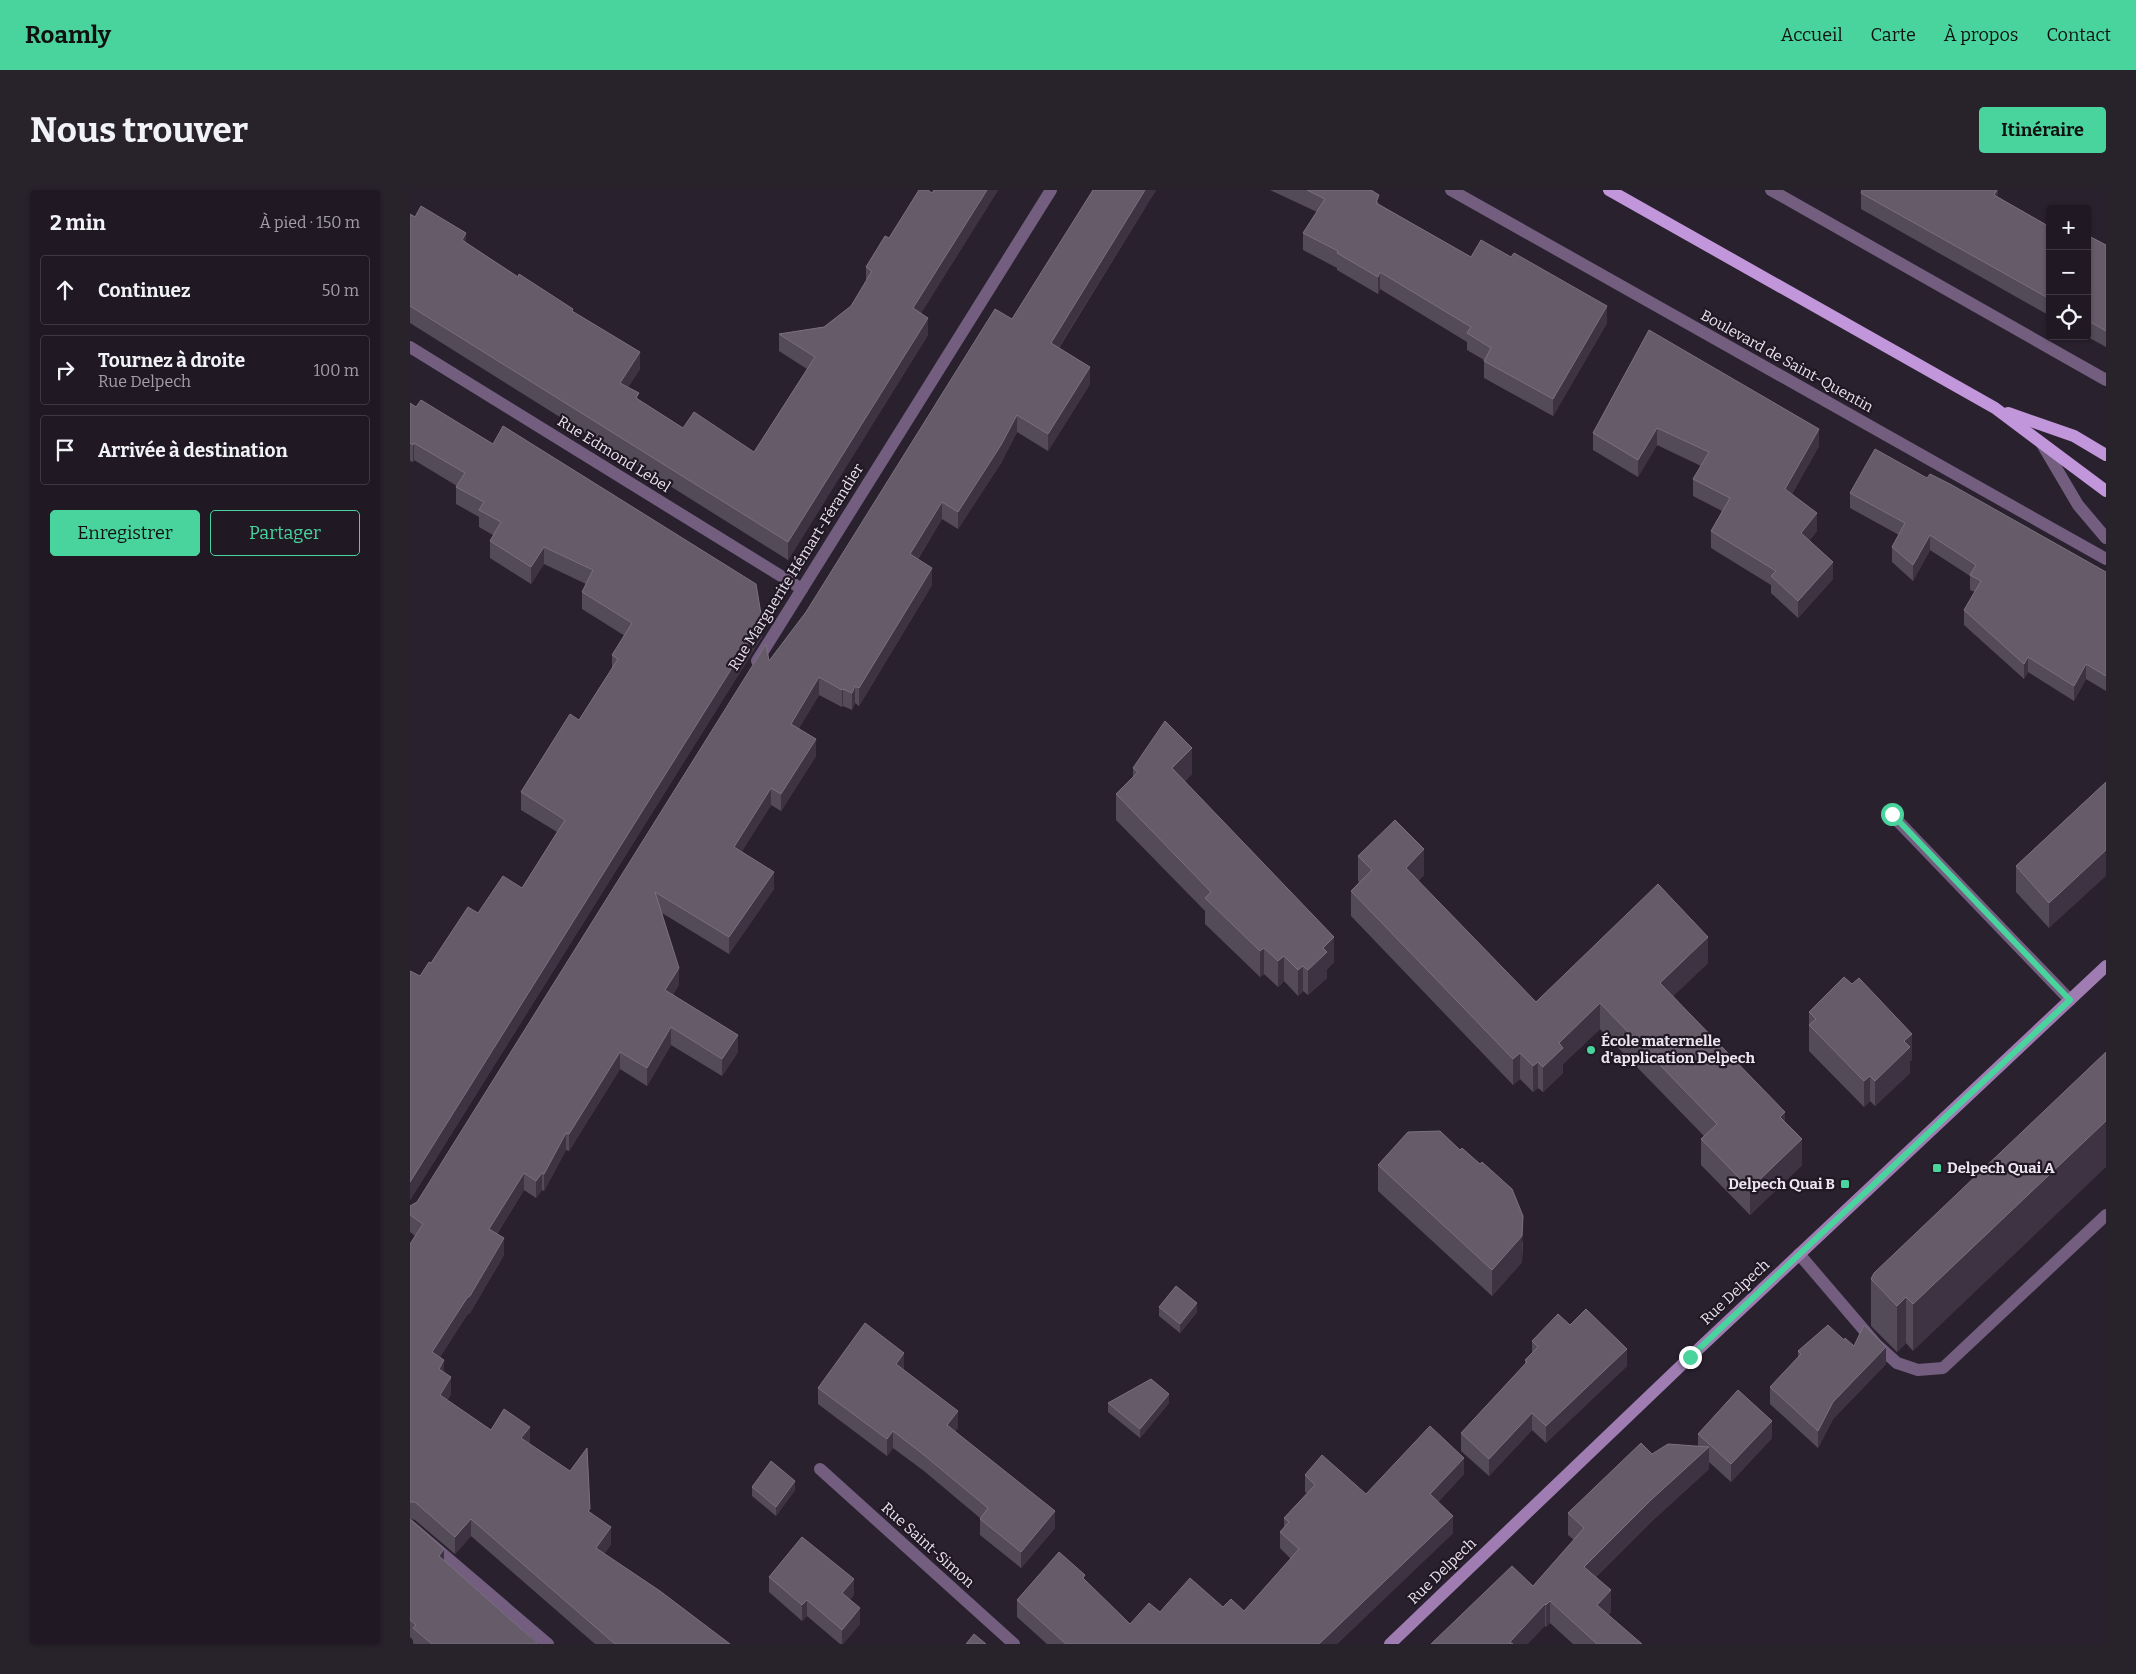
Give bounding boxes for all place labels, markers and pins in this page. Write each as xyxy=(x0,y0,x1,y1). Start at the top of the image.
place label: École maternelle d'application Delpech xyxy=(1601,1032,1755,1067)
marker: École maternelle d'application Delpech xyxy=(1585,1044,1597,1056)
place label: Delpech Quai A xyxy=(1947,1159,2055,1177)
marker: Delpech Quai A xyxy=(1931,1162,1943,1174)
place label: Delpech Quai B xyxy=(1728,1175,1835,1193)
marker: Delpech Quai B xyxy=(1839,1178,1851,1190)

